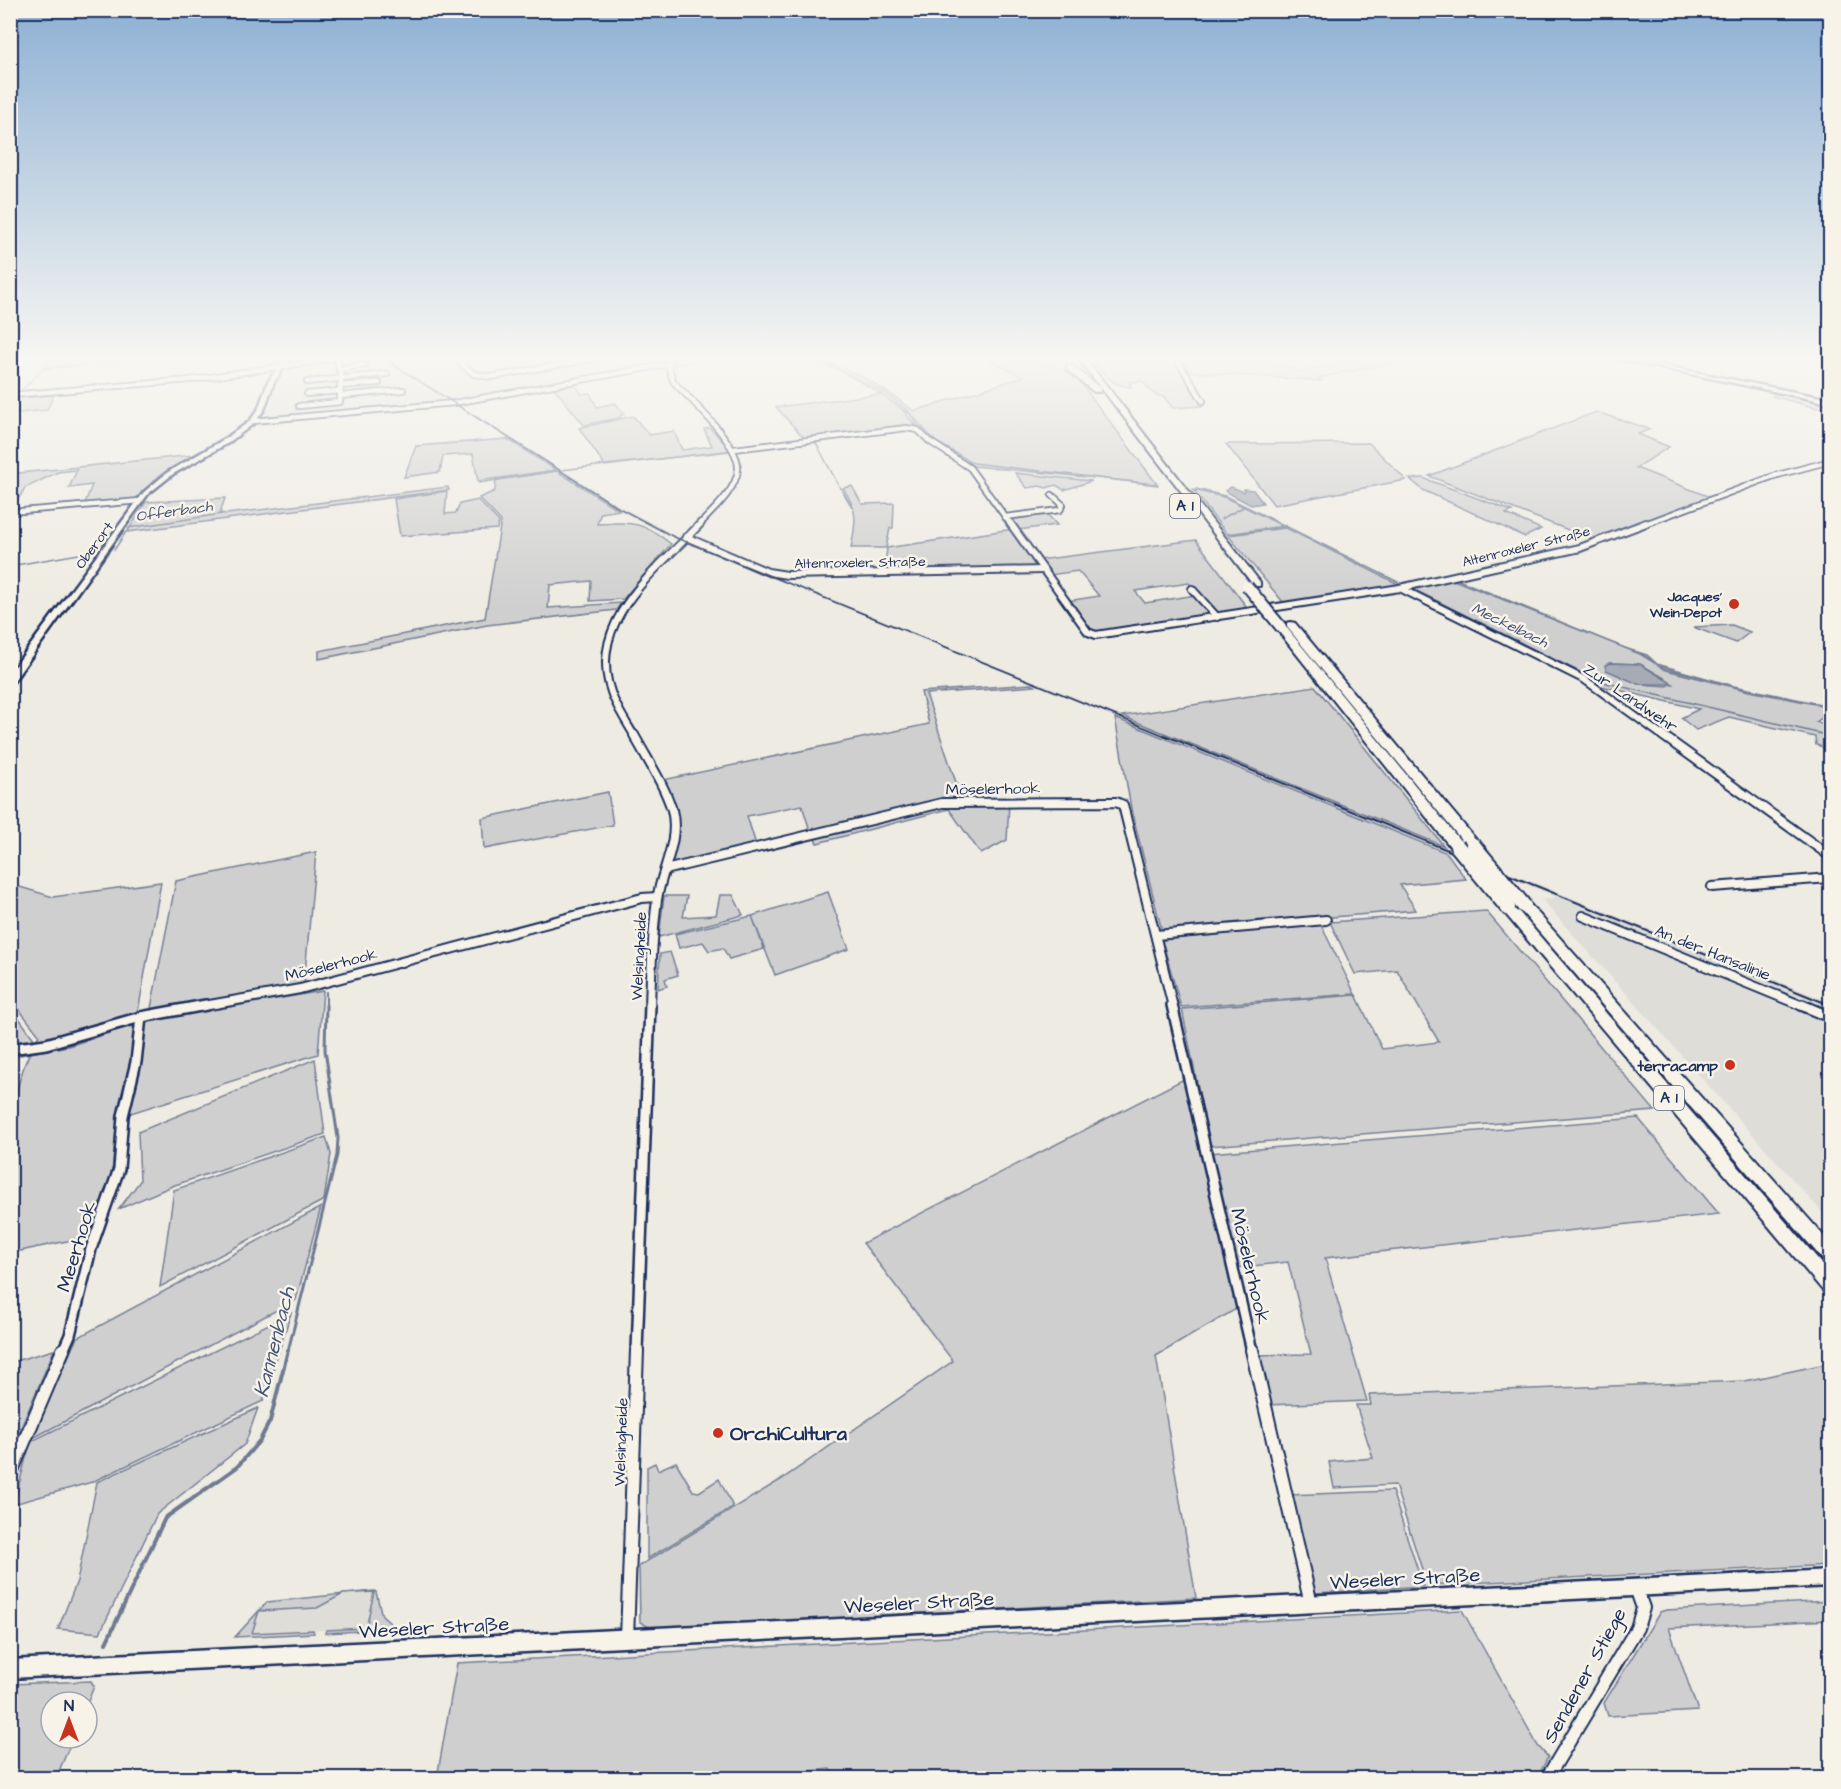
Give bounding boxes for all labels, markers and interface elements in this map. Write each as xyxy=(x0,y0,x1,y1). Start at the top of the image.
road number: A 1 xyxy=(1170,494,1200,518)
water label: Offerbach xyxy=(134,496,214,527)
street label: Oberort xyxy=(71,518,119,573)
street label: Altenroxeler Straße xyxy=(1460,521,1593,573)
street label: Altenroxeler Straße xyxy=(794,552,926,574)
place label: Jacques’ Wein-Depot xyxy=(1649,587,1723,623)
marker: Jacques’ Wein-Depot xyxy=(1727,597,1741,611)
water label: Meckelbach xyxy=(1468,598,1552,653)
street label: Zur Landwehr xyxy=(1579,658,1682,738)
street label: Möselerhook xyxy=(945,777,1041,801)
street label: Welsingheide xyxy=(626,911,653,1001)
street label: An der Hansalinie xyxy=(1652,920,1774,986)
street label: Möselerhook xyxy=(283,943,380,987)
place label: terracamp xyxy=(1636,1055,1718,1077)
marker: terracamp xyxy=(1723,1058,1737,1072)
road number: A 1 xyxy=(1654,1086,1684,1110)
street label: Meerhook xyxy=(50,1197,104,1295)
street label: Möselerhook xyxy=(1223,1205,1277,1327)
water label: Kannenbach xyxy=(247,1283,303,1400)
street label: Welsingheide xyxy=(608,1397,635,1487)
place label: OrchiCultura xyxy=(730,1420,848,1448)
marker: OrchiCultura xyxy=(711,1426,725,1440)
street label: Weseler Straße xyxy=(1329,1561,1481,1597)
street label: Weseler Straße xyxy=(843,1585,995,1621)
street label: Sendener Stiege xyxy=(1536,1603,1635,1749)
street label: Weseler Straße xyxy=(358,1610,510,1646)
north arrow xyxy=(39,1690,99,1750)
text: N xyxy=(64,1695,74,1717)

